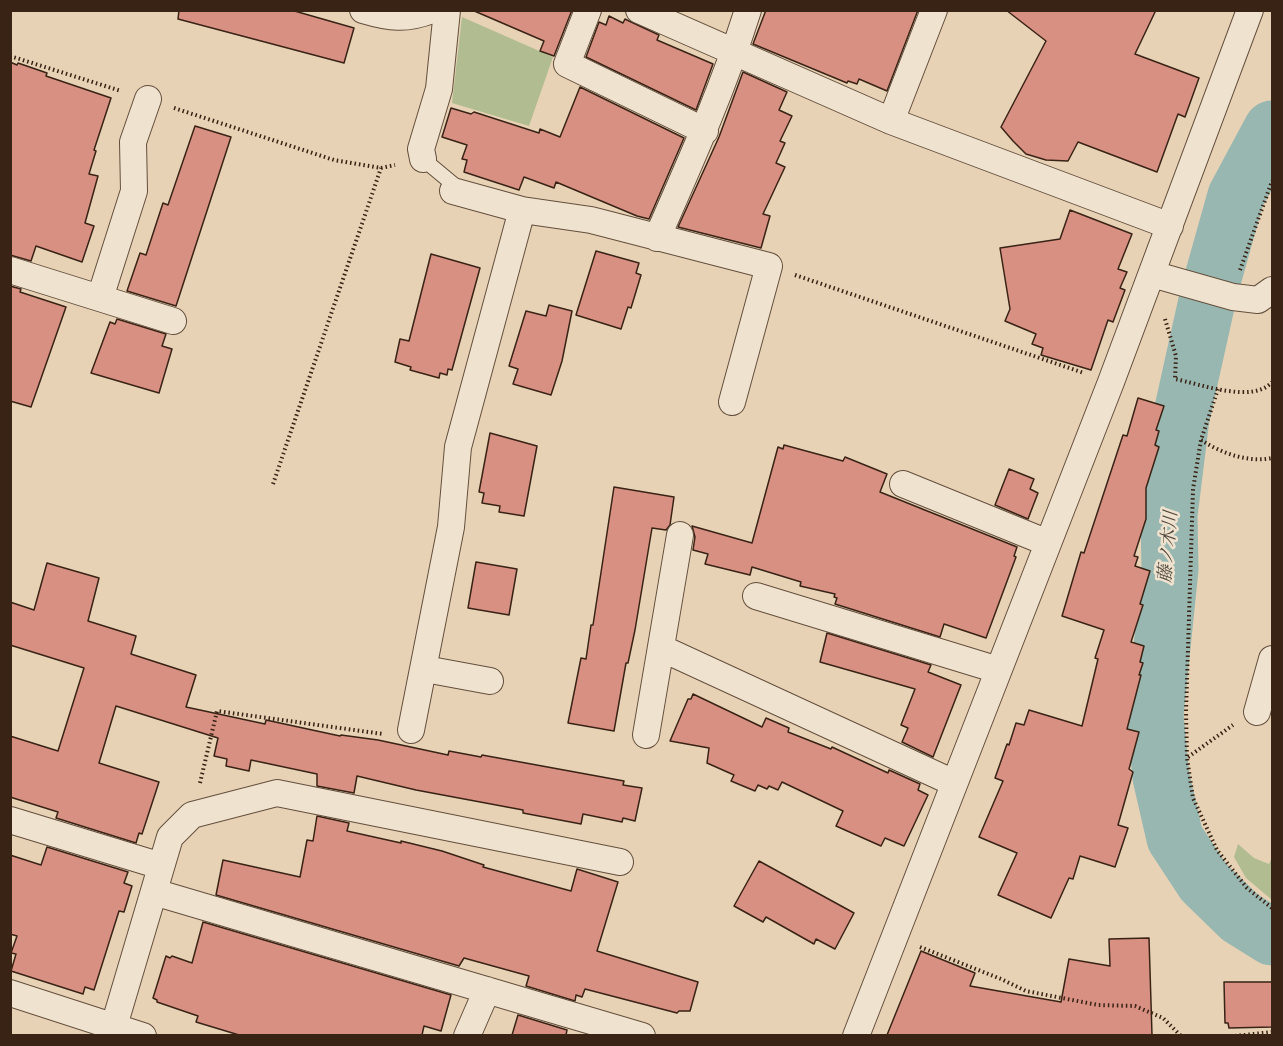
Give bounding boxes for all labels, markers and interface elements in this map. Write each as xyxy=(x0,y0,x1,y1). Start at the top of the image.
water label: 藤ノ木川 xyxy=(1155,510,1183,584)

